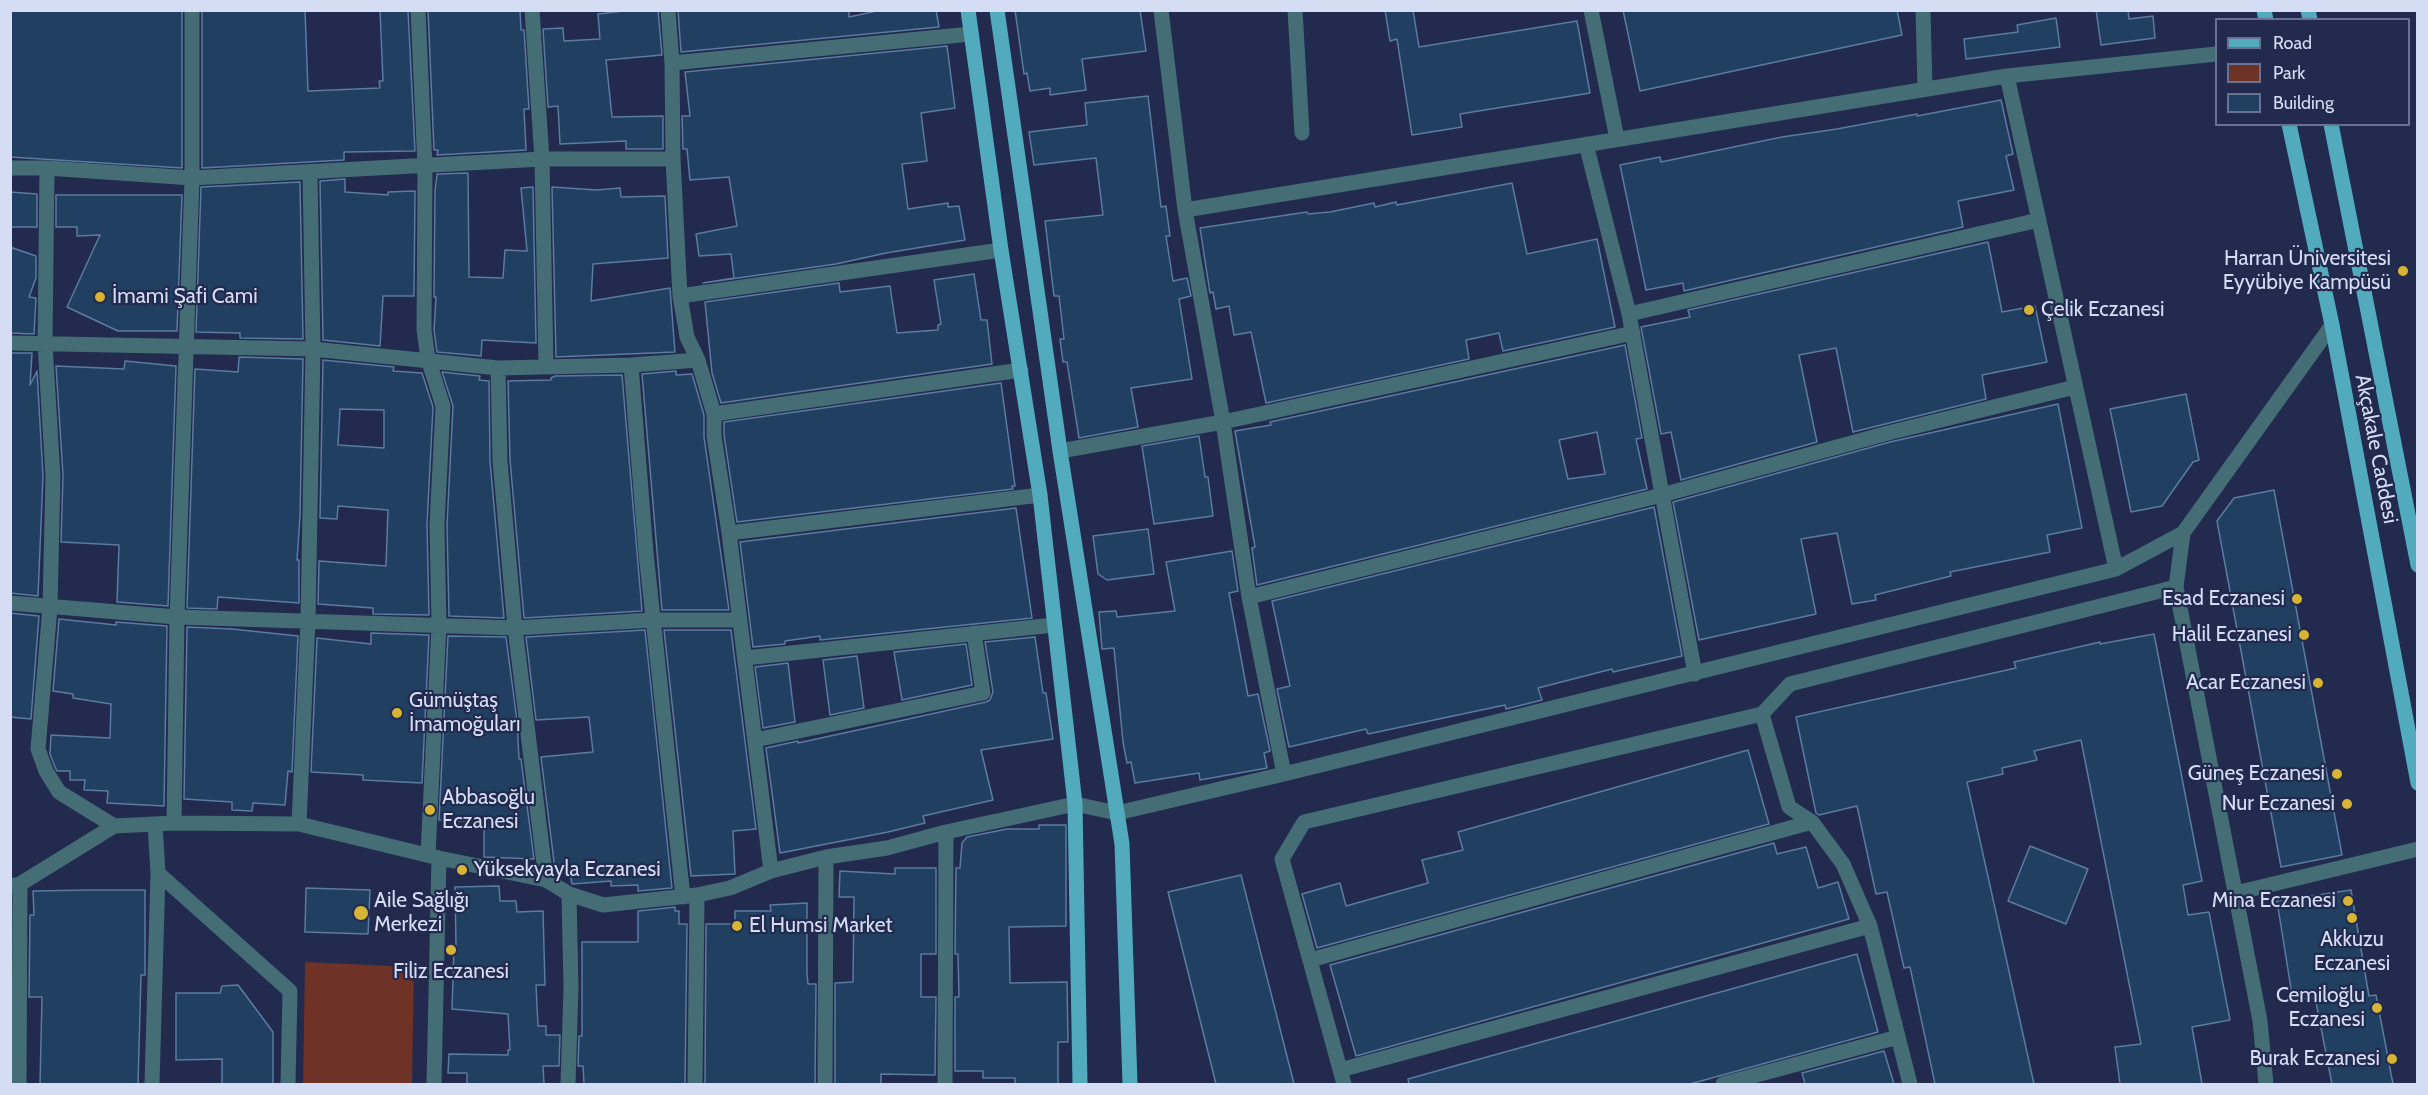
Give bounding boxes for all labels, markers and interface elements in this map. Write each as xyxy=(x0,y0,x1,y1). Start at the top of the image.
legend xyxy=(2215,18,2410,126)
text: Road xyxy=(2273,32,2312,54)
text: Park xyxy=(2273,62,2305,84)
text: Building xyxy=(2273,92,2334,114)
place label: Harran Üniversitesi Eyyübiye Kampüsü xyxy=(2223,246,2391,296)
marker: Harran Üniversitesi Eyyübiye Kampüsü xyxy=(2396,264,2410,278)
place label: İmami Şafi Cami xyxy=(112,284,258,310)
marker: İmami Şafi Cami xyxy=(93,290,107,304)
place label: Çelik Eczanesi xyxy=(2041,297,2164,323)
marker: Çelik Eczanesi xyxy=(2022,303,2036,317)
street label: Akçakale Caddesi xyxy=(2349,372,2403,526)
place label: Esad Eczanesi xyxy=(2162,586,2285,612)
marker: Esad Eczanesi xyxy=(2290,592,2304,606)
place label: Halil Eczanesi xyxy=(2172,622,2292,648)
marker: Halil Eczanesi xyxy=(2297,628,2311,642)
place label: Acar Eczanesi xyxy=(2186,670,2306,696)
marker: Acar Eczanesi xyxy=(2311,676,2325,690)
place label: Gümüştaş İmamoğuları xyxy=(409,688,520,738)
marker: Gümüştaş İmamoğuları xyxy=(390,706,404,720)
place label: Güneş Eczanesi xyxy=(2188,761,2325,787)
marker: Güneş Eczanesi xyxy=(2330,767,2344,781)
place label: Abbasoğlu Eczanesi xyxy=(442,785,535,835)
place label: Nur Eczanesi xyxy=(2222,791,2335,817)
marker: Nur Eczanesi xyxy=(2340,797,2354,811)
marker: Abbasoğlu Eczanesi xyxy=(423,803,437,817)
place label: Yüksekyayla Eczanesi xyxy=(474,857,661,883)
marker: Yüksekyayla Eczanesi xyxy=(455,863,469,877)
place label: Aile Sağlığı Merkezi xyxy=(374,888,469,938)
place label: Mina Eczanesi xyxy=(2212,888,2336,914)
marker: Mina Eczanesi xyxy=(2341,894,2355,908)
marker: Aile Sağlığı Merkezi xyxy=(352,904,370,922)
marker: Akkuzu Eczanesi xyxy=(2345,911,2359,925)
place label: El Humsi Market xyxy=(749,913,893,939)
marker: El Humsi Market xyxy=(730,919,744,933)
place label: Akkuzu Eczanesi xyxy=(2314,927,2390,977)
marker: Filiz Eczanesi xyxy=(444,943,458,957)
place label: Filiz Eczanesi xyxy=(393,959,509,985)
place label: Cemiloğlu Eczanesi xyxy=(2276,983,2365,1033)
marker: Cemiloğlu Eczanesi xyxy=(2370,1001,2384,1015)
place label: Burak Eczanesi xyxy=(2249,1046,2380,1072)
marker: Burak Eczanesi xyxy=(2385,1052,2399,1066)

